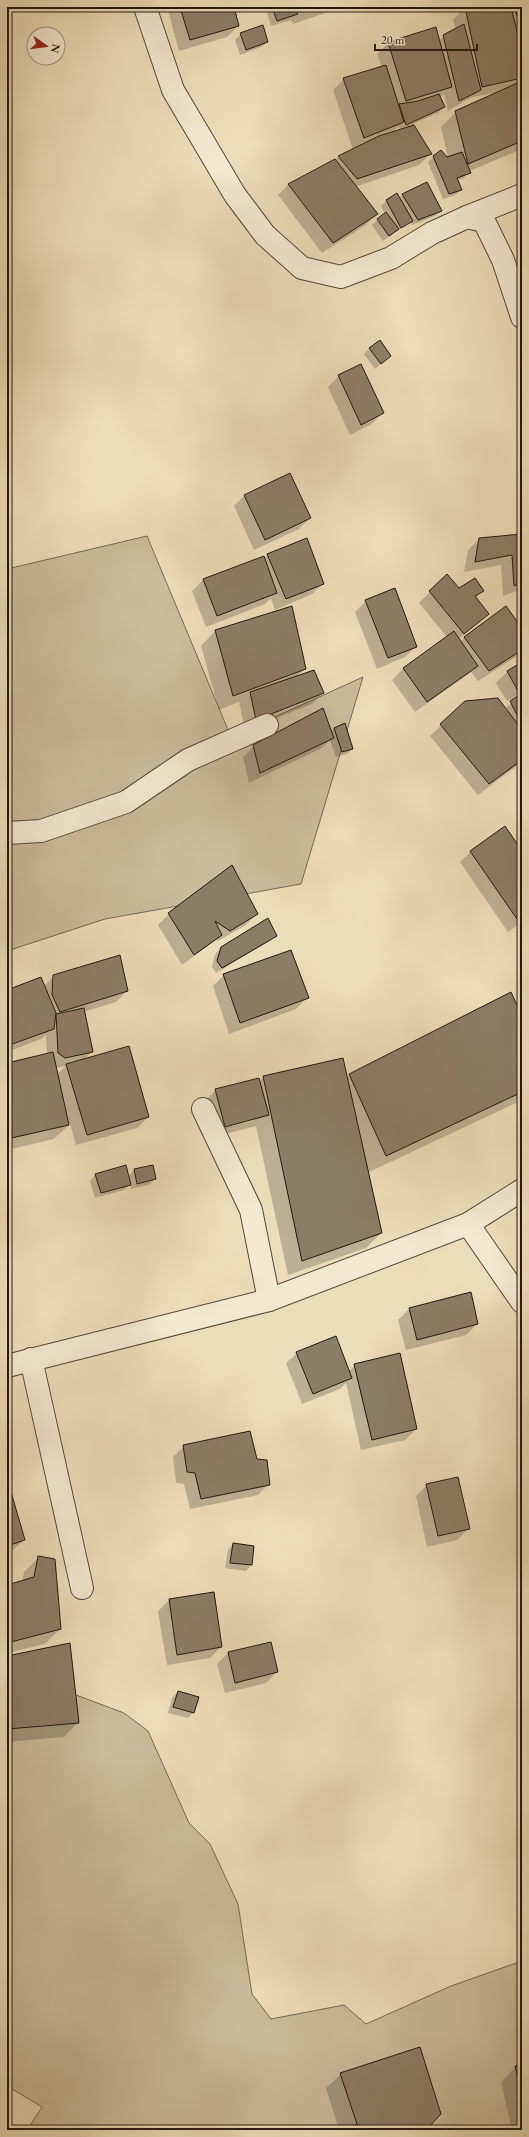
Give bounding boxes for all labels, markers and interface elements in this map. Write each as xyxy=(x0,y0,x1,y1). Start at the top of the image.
north arrow xyxy=(26,26,66,66)
scale bar xyxy=(375,26,477,52)
text: 20 m xyxy=(381,32,405,48)
text: N xyxy=(48,42,64,55)

